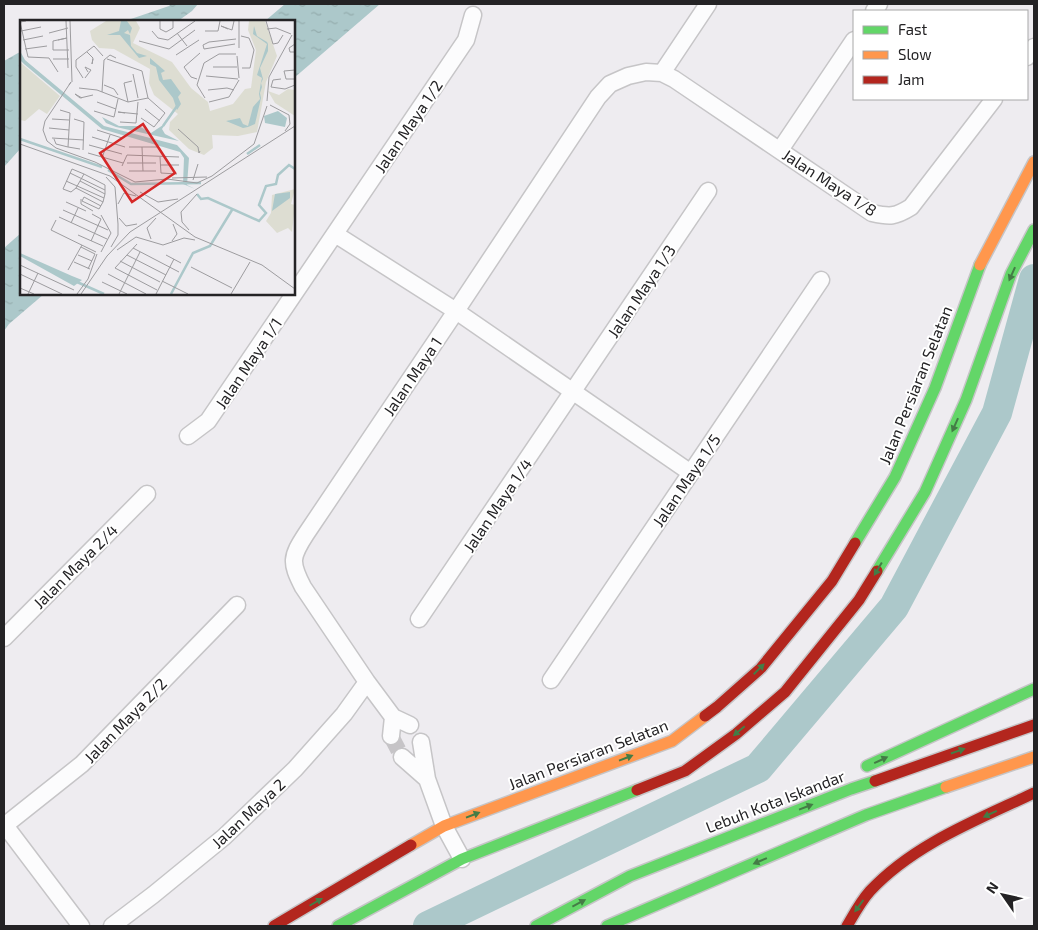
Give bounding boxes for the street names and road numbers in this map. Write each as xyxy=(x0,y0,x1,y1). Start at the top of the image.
street label: Jalan Maya 1/2 xyxy=(370,76,446,176)
street label: Jalan Maya 1/8 xyxy=(779,144,881,220)
street label: Jalan Maya 1/3 xyxy=(603,241,679,341)
street label: Jalan Persiaran Selatan xyxy=(874,303,956,467)
street label: Jalan Maya 1/1 xyxy=(211,314,285,412)
street label: Jalan Maya 1 xyxy=(379,333,445,419)
street label: Jalan Maya 1/5 xyxy=(648,430,724,530)
street label: Jalan Maya 1/4 xyxy=(459,455,535,555)
street label: Jalan Maya 2/4 xyxy=(29,520,121,612)
street label: Jalan Maya 2/2 xyxy=(80,674,170,766)
street label: Jalan Persiaran Selatan xyxy=(506,715,670,793)
street label: Lebuh Kota Iskandar xyxy=(703,765,848,836)
street label: Jalan Maya 2 xyxy=(207,774,289,852)

